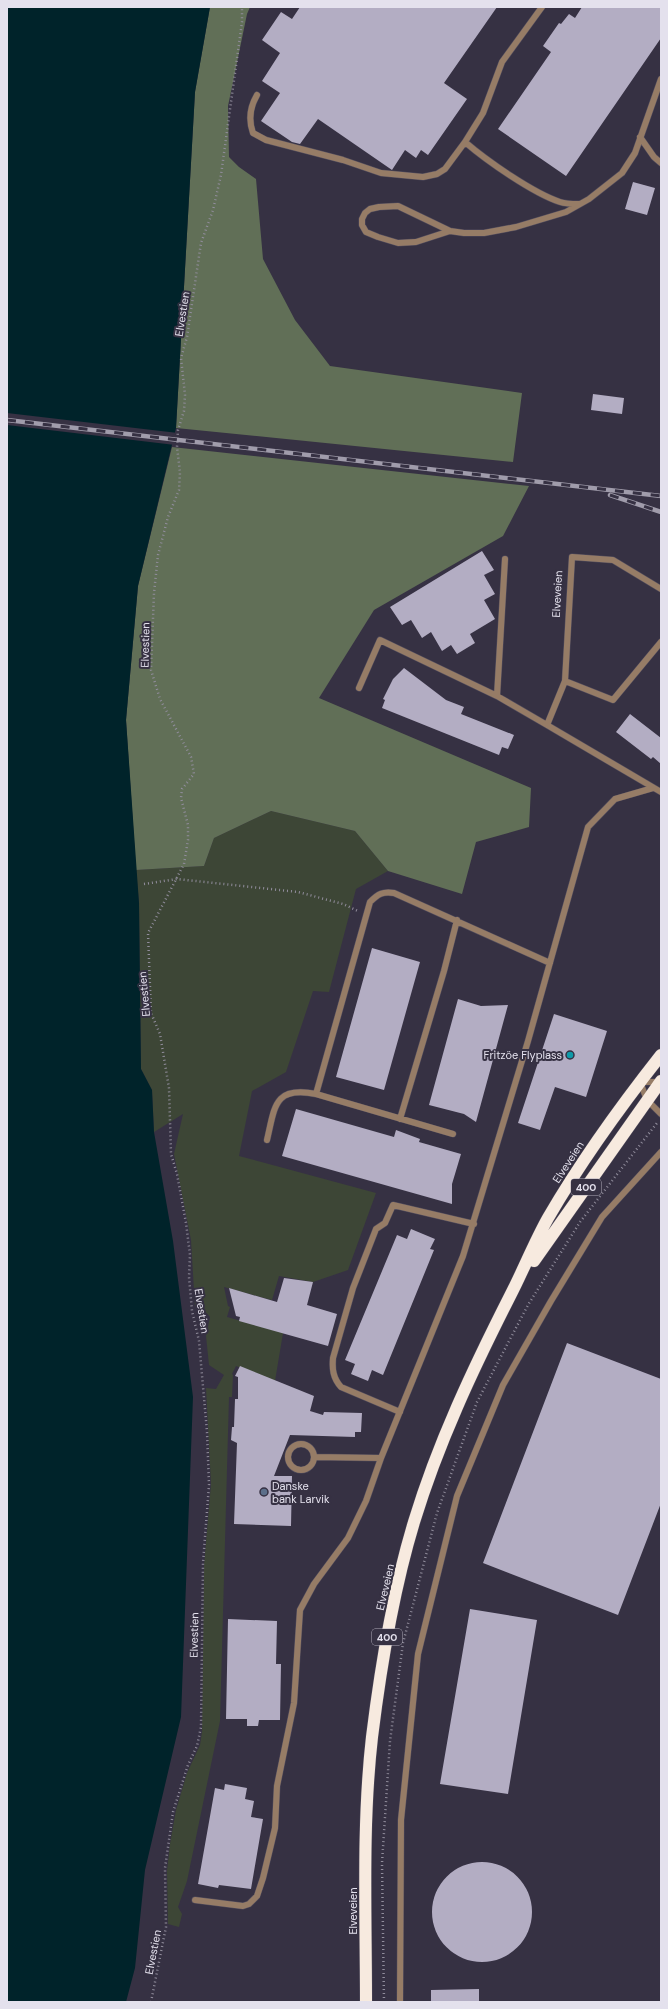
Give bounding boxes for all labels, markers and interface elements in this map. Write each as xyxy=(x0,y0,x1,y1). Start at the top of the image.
street label: Elvestien xyxy=(172,291,192,337)
street label: Elveveien xyxy=(549,570,565,618)
street label: Elvestien xyxy=(138,622,152,668)
street label: Elvestien xyxy=(135,971,153,1017)
place label: Fritzöe Flyplass xyxy=(484,1048,562,1062)
marker: Fritzöe Flyplass xyxy=(565,1050,575,1060)
street label: Elveveien xyxy=(549,1138,587,1186)
road number: 400 xyxy=(571,1179,601,1195)
street label: Elvestien xyxy=(192,1288,212,1334)
place label: Danske bank Larvik xyxy=(272,1479,330,1506)
marker: Danske bank Larvik xyxy=(259,1487,269,1497)
street label: Elveveien xyxy=(373,1562,397,1612)
street label: Elvestien xyxy=(187,1612,201,1658)
road number: 400 xyxy=(372,1629,402,1645)
street label: Elveveien xyxy=(346,1887,360,1935)
street label: Elvestien xyxy=(142,1928,164,1976)

